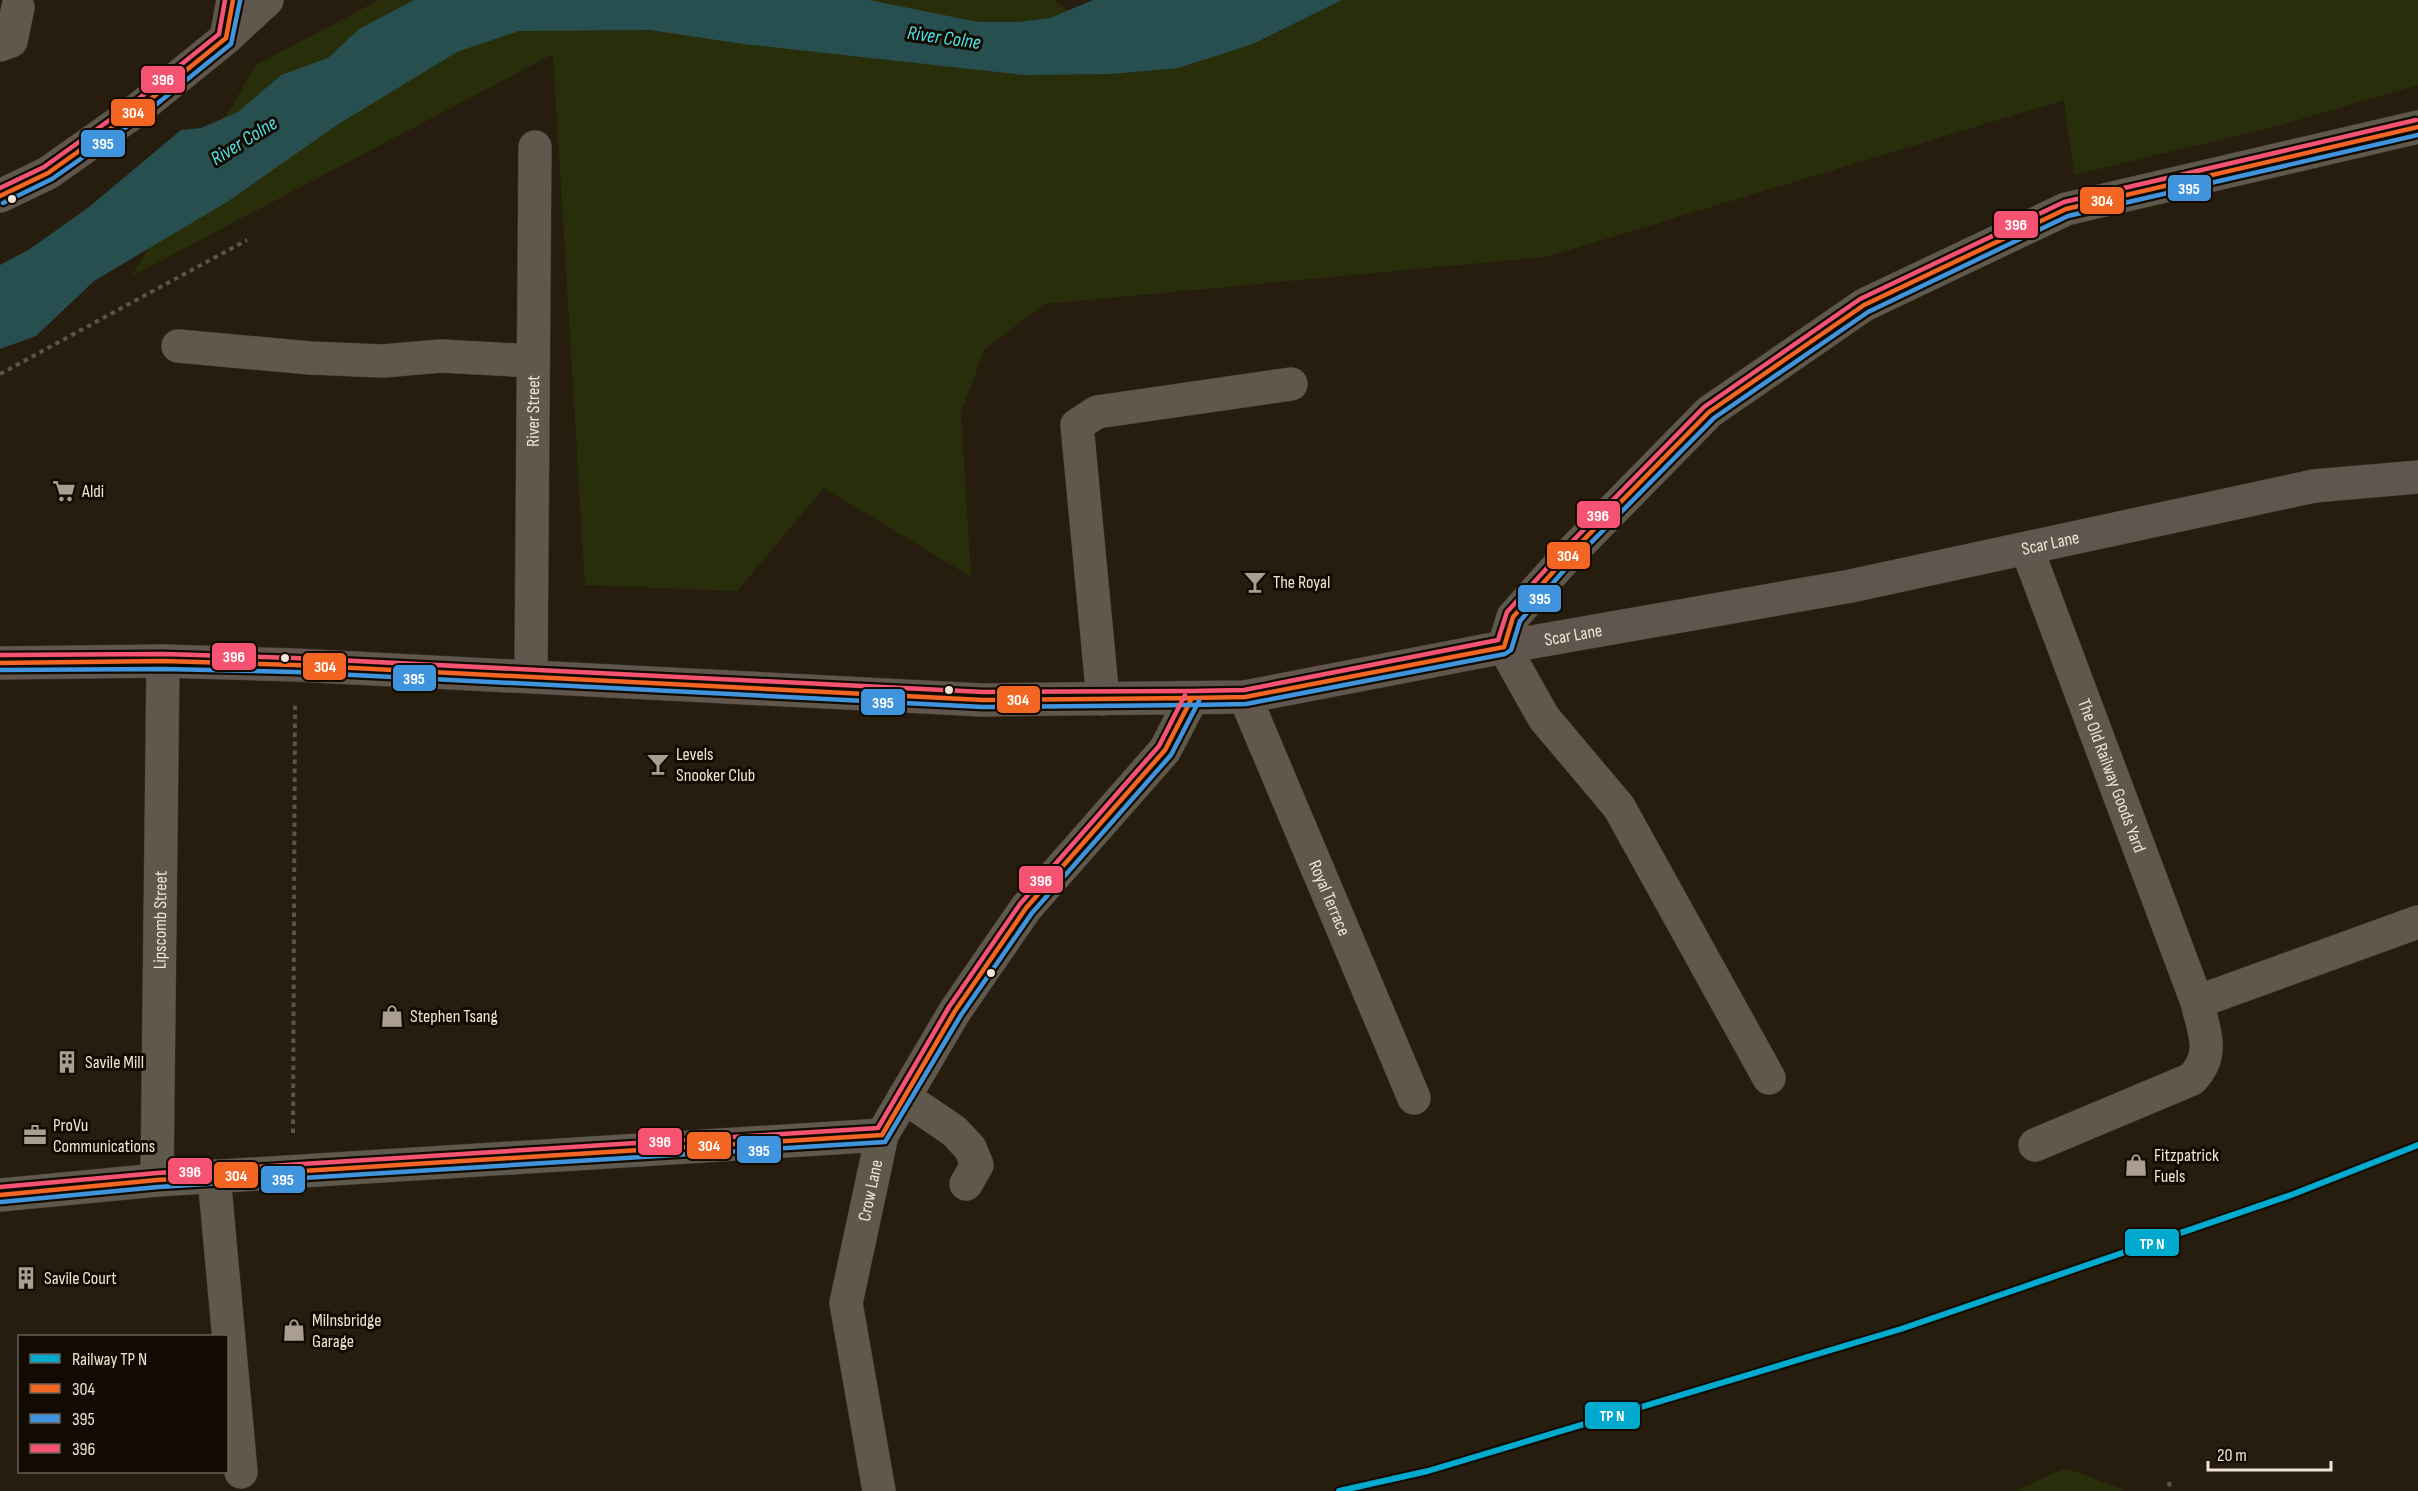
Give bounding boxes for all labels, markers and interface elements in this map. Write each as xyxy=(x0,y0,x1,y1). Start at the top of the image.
water label: River Colne xyxy=(906,21,982,55)
line badge: 396 xyxy=(140,65,186,94)
text: 396 xyxy=(152,71,174,90)
line badge: 304 xyxy=(110,98,156,127)
text: 304 xyxy=(122,104,145,123)
water label: River Colne xyxy=(206,111,282,171)
line badge: 395 xyxy=(80,129,126,158)
text: 395 xyxy=(92,135,114,154)
line badge: 395 xyxy=(2167,174,2212,202)
text: 395 xyxy=(2178,180,2200,199)
line badge: 304 xyxy=(2079,186,2125,215)
text: 304 xyxy=(2091,192,2114,211)
unlabelled marker xyxy=(6,193,18,205)
line badge: 396 xyxy=(1993,210,2039,239)
text: 396 xyxy=(2005,216,2027,235)
street label: River Street xyxy=(522,374,544,447)
supermarket icon: Aldi xyxy=(51,478,77,504)
place label: Aldi xyxy=(81,481,104,502)
line badge: 396 xyxy=(1576,500,1621,529)
text: 396 xyxy=(1587,507,1609,526)
street label: Scar Lane xyxy=(2020,527,2081,559)
line badge: 304 xyxy=(1546,541,1591,570)
text: 304 xyxy=(1557,547,1580,566)
bar icon: The Royal xyxy=(1242,569,1268,595)
place label: The Royal xyxy=(1273,572,1330,593)
line badge: 395 xyxy=(1517,584,1562,613)
text: 395 xyxy=(1529,590,1551,609)
street label: Scar Lane xyxy=(1543,619,1604,650)
line badge: 396 xyxy=(211,642,257,671)
text: 396 xyxy=(223,648,245,667)
unlabelled marker xyxy=(279,652,291,664)
line badge: 304 xyxy=(302,652,347,681)
text: 304 xyxy=(314,658,337,677)
line badge: 395 xyxy=(392,664,437,692)
text: 395 xyxy=(403,670,425,689)
unlabelled marker xyxy=(943,684,955,696)
line badge: 304 xyxy=(996,685,1041,714)
line badge: 395 xyxy=(860,688,906,716)
text: 304 xyxy=(1007,691,1030,710)
text: 395 xyxy=(872,694,894,713)
street label: The Old Railway Goods Yard xyxy=(2074,696,2150,855)
place label: Levels Snooker Club xyxy=(676,744,755,786)
bar icon: Levels Snooker Club xyxy=(645,751,671,777)
street label: Royal Terrace xyxy=(1304,857,1355,939)
line badge: 396 xyxy=(1018,865,1064,894)
street label: Lipscomb Street xyxy=(149,870,171,969)
text: 396 xyxy=(1030,872,1052,891)
unlabelled marker xyxy=(985,967,997,979)
shop icon: Stephen Tsang xyxy=(379,1003,405,1029)
place label: Stephen Tsang xyxy=(410,1006,498,1027)
building icon: Savile Mill xyxy=(54,1049,80,1075)
place label: Savile Mill xyxy=(85,1052,144,1073)
place label: ProVu Communications xyxy=(53,1115,155,1157)
office icon: ProVu Communications xyxy=(22,1122,48,1148)
line badge: 396 xyxy=(637,1127,683,1156)
line badge: 304 xyxy=(686,1131,732,1160)
text: 396 xyxy=(649,1133,671,1152)
line badge: 395 xyxy=(736,1135,782,1164)
text: 304 xyxy=(698,1137,721,1156)
text: 395 xyxy=(748,1142,770,1161)
place label: Fitzpatrick Fuels xyxy=(2154,1145,2219,1187)
shop icon: Fitzpatrick Fuels xyxy=(2123,1152,2149,1178)
line badge: 396 xyxy=(167,1157,213,1185)
street label: Crow Lane xyxy=(853,1158,887,1223)
line badge: 304 xyxy=(213,1161,259,1189)
text: 396 xyxy=(179,1163,201,1182)
line badge: 395 xyxy=(260,1165,306,1194)
text: 304 xyxy=(225,1167,248,1186)
text: 395 xyxy=(272,1171,294,1190)
line badge: TP N xyxy=(2124,1228,2180,1257)
text: TP N xyxy=(2139,1235,2165,1254)
building icon: Savile Court xyxy=(13,1265,39,1291)
place label: Savile Court xyxy=(44,1268,117,1289)
place label: Milnsbridge Garage xyxy=(312,1310,381,1352)
shop icon: Milnsbridge Garage xyxy=(281,1317,307,1343)
legend xyxy=(18,1335,228,1473)
text: Railway TP N xyxy=(72,1349,147,1370)
text: 304 xyxy=(72,1379,96,1400)
line badge: TP N xyxy=(1584,1401,1641,1430)
text: TP N xyxy=(1599,1407,1625,1426)
text: 395 xyxy=(72,1409,95,1430)
scale bar xyxy=(2208,1434,2331,1472)
text: 396 xyxy=(72,1439,96,1460)
text: 20 m xyxy=(2217,1445,2247,1466)

